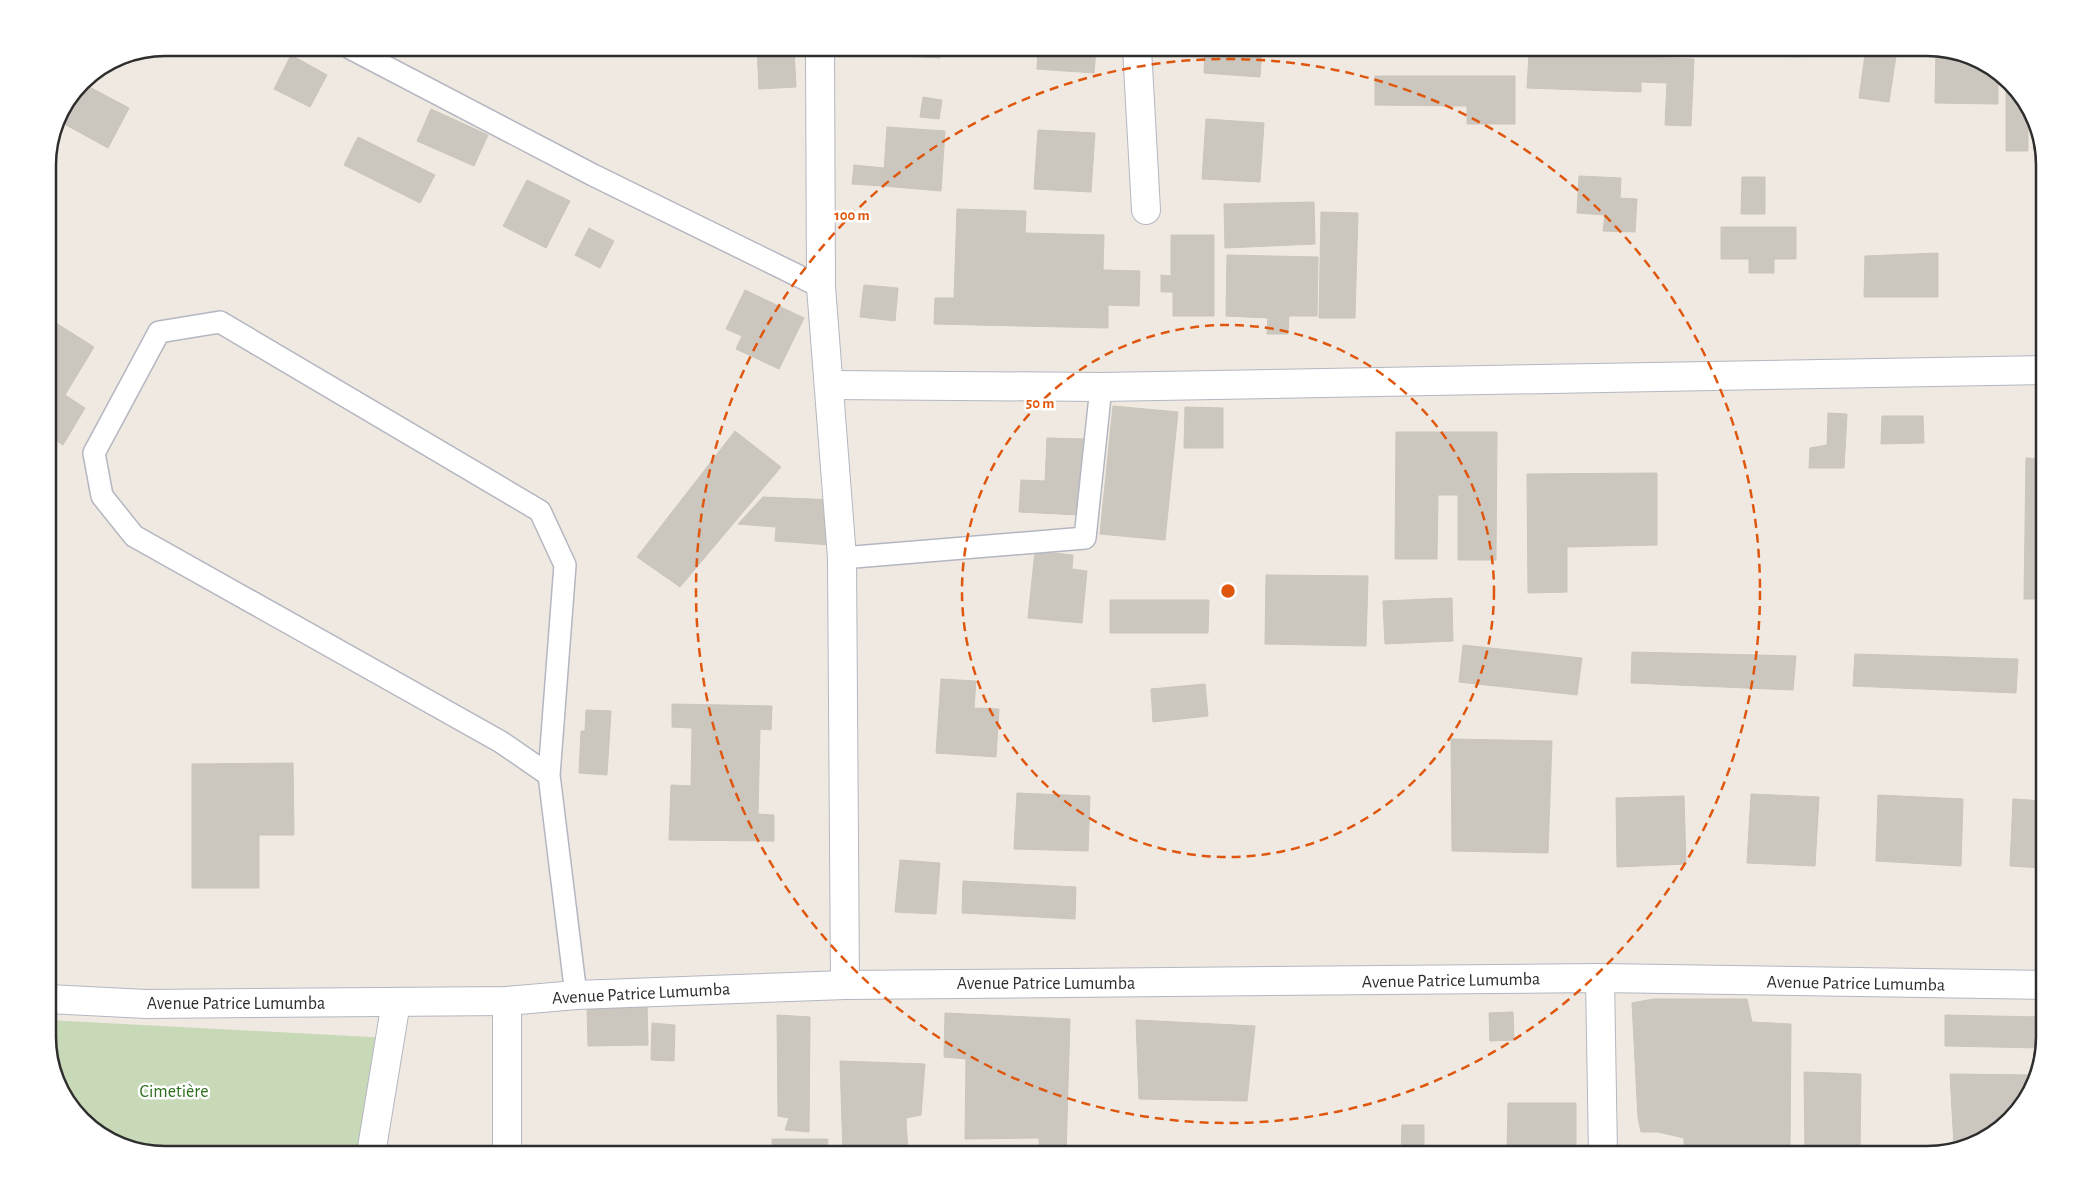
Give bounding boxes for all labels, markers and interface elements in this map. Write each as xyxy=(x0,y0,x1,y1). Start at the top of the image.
text: 100 m xyxy=(834,208,870,223)
text: 50 m xyxy=(1026,396,1054,411)
centre of rings xyxy=(1219,582,1237,600)
street label: Avenue Patrice Lumumba xyxy=(1362,970,1540,992)
street label: Avenue Patrice Lumumba xyxy=(1767,973,1945,995)
street label: Avenue Patrice Lumumba xyxy=(957,975,1135,993)
street label: Avenue Patrice Lumumba xyxy=(551,980,731,1008)
street label: Avenue Patrice Lumumba xyxy=(147,995,325,1013)
park label: Cimetière xyxy=(140,1083,208,1101)

